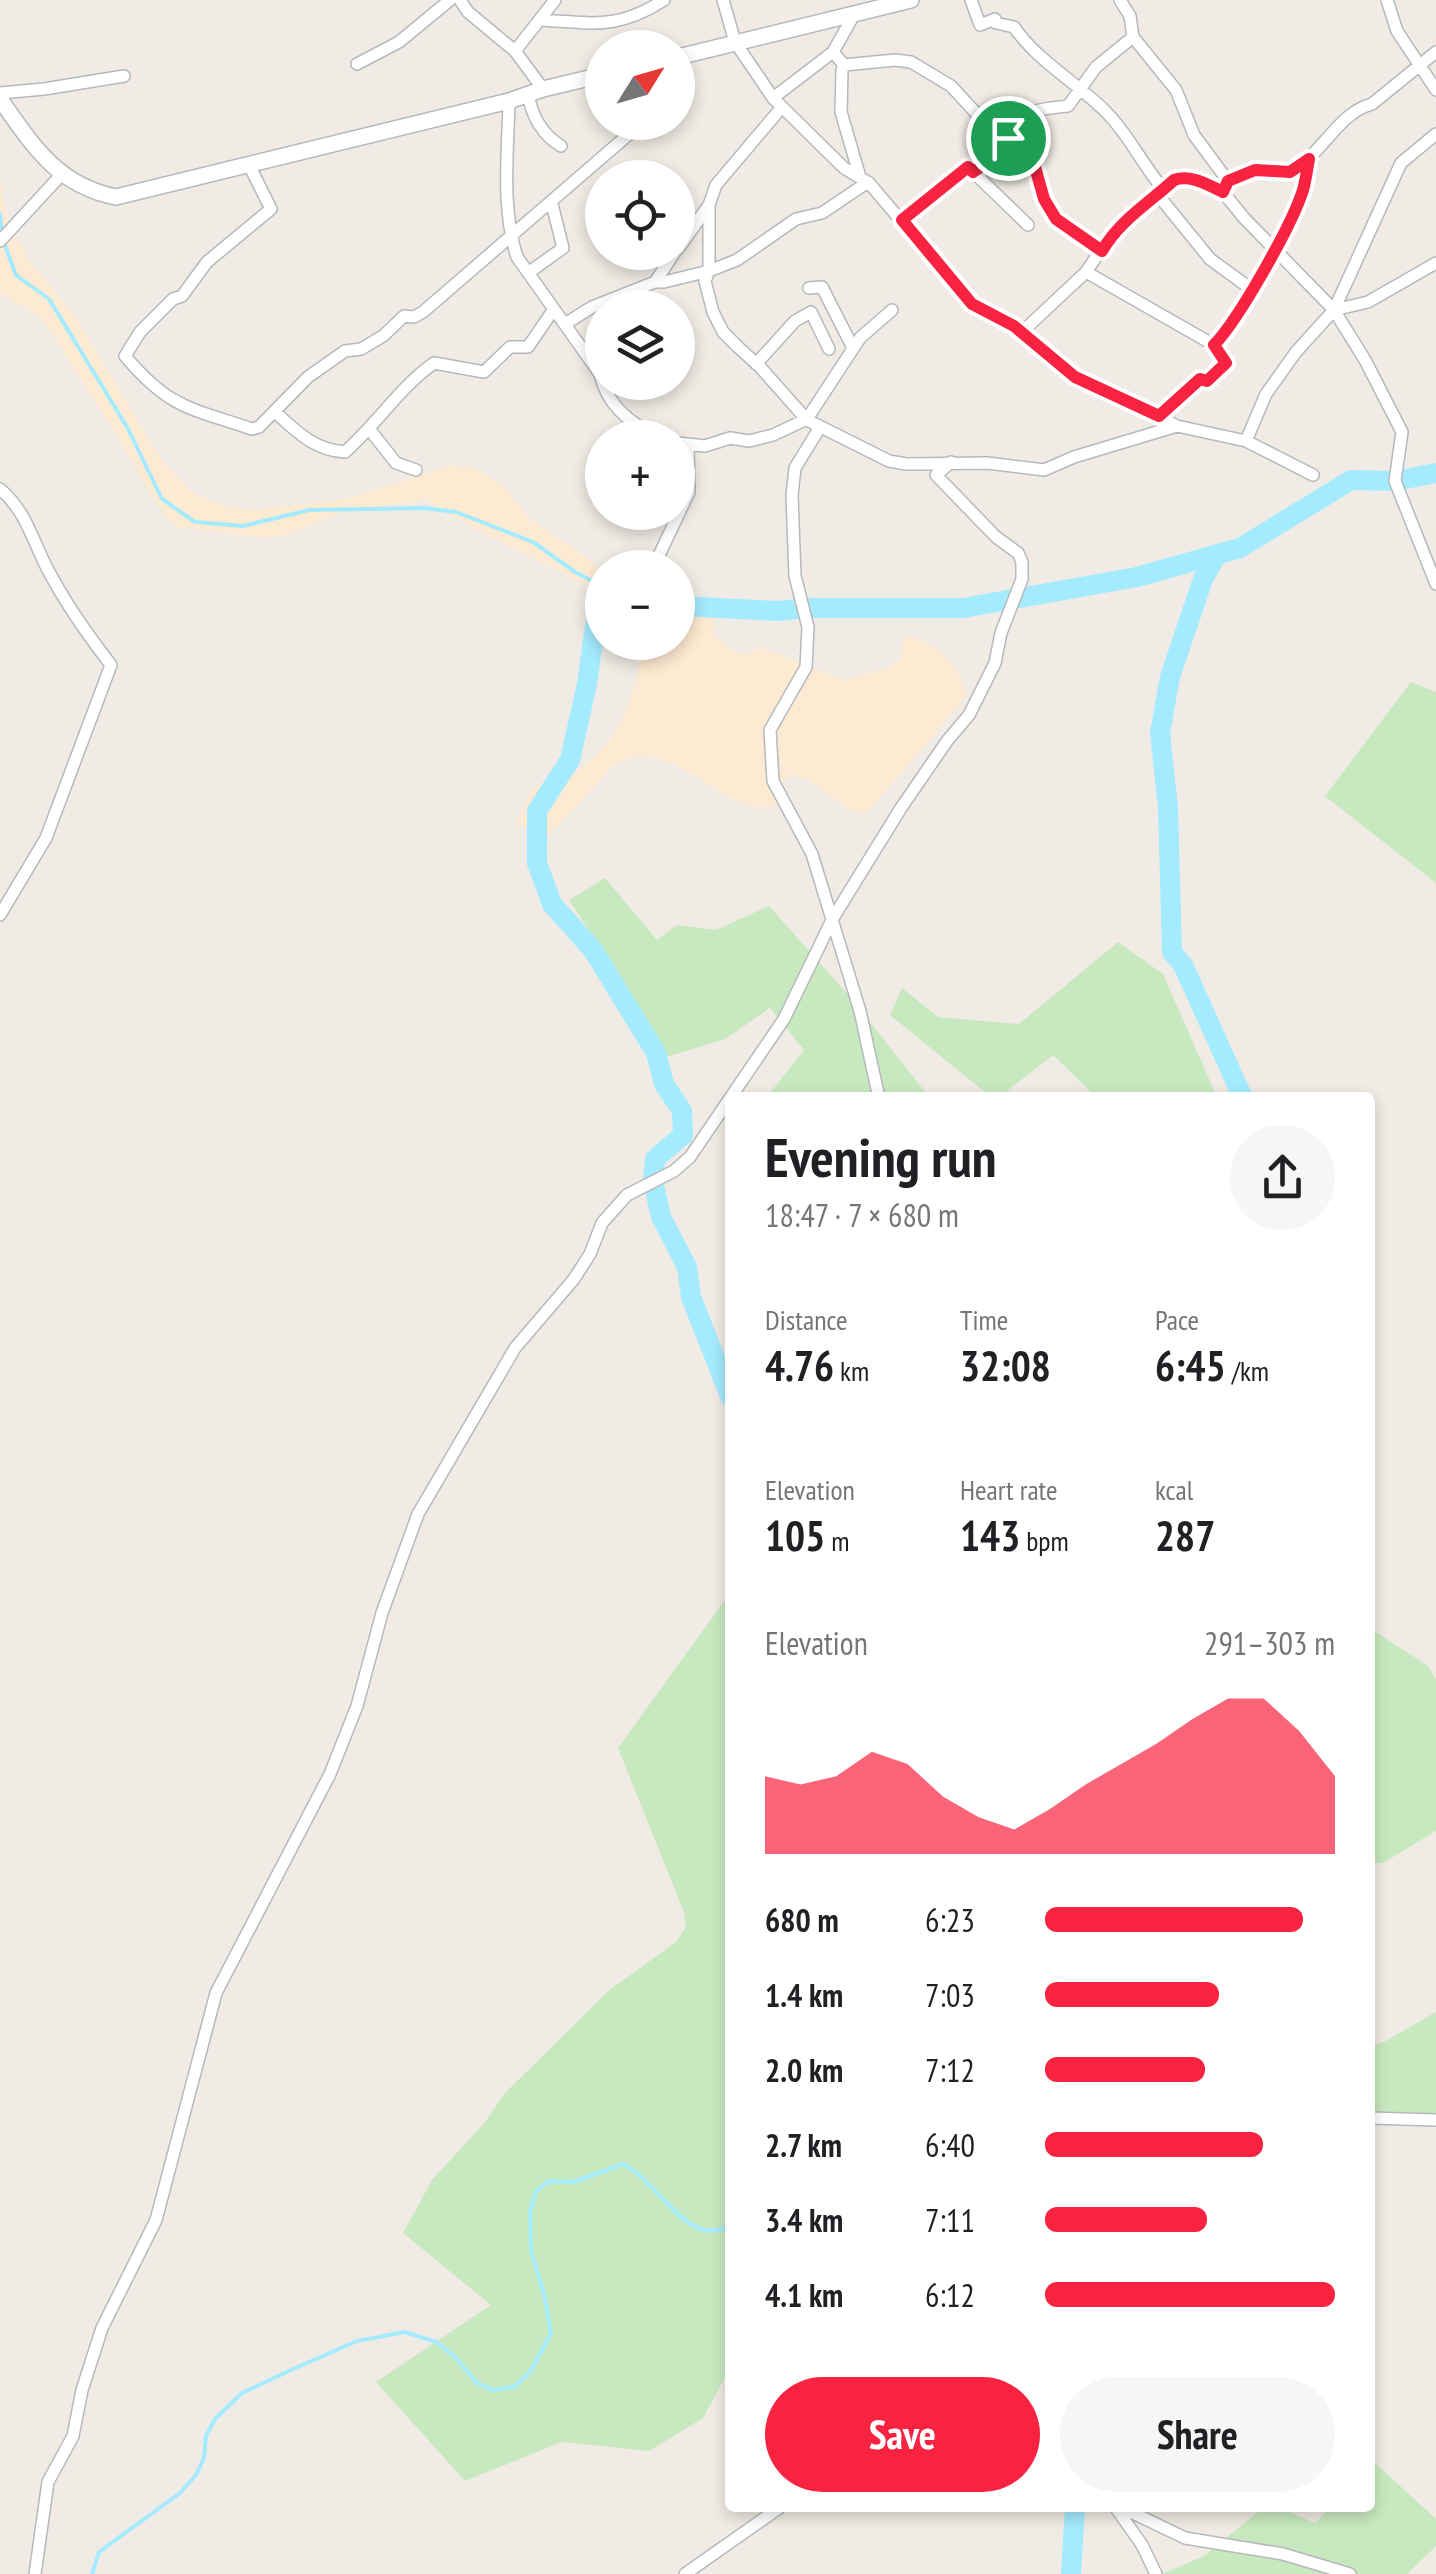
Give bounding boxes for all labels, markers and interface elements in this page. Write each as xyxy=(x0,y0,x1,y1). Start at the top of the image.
north arrow xyxy=(585,30,695,140)
map controls xyxy=(585,30,695,660)
pin xyxy=(966,96,1051,181)
icon: arrive xyxy=(981,111,1036,166)
button: locate xyxy=(585,160,695,270)
button: layers xyxy=(585,290,695,400)
button: + xyxy=(585,420,695,530)
button: − xyxy=(585,550,695,660)
text: Evening run xyxy=(765,1121,997,1192)
button: share xyxy=(1230,1125,1335,1230)
text: 18:47 · 7 × 680 m xyxy=(765,1194,959,1236)
text: Distance xyxy=(765,1301,848,1338)
text: Time xyxy=(960,1301,1008,1338)
text: Pace xyxy=(1155,1301,1199,1338)
text: 4.76 xyxy=(765,1338,834,1393)
text: 32:08 xyxy=(960,1338,1051,1393)
text: 6:45 xyxy=(1155,1338,1226,1393)
text: km xyxy=(834,1352,869,1389)
text: /km xyxy=(1226,1352,1269,1389)
text: Elevation xyxy=(765,1471,855,1508)
text: Heart rate xyxy=(960,1471,1058,1508)
text: kcal xyxy=(1155,1471,1193,1508)
text: 105 xyxy=(765,1508,825,1563)
text: 143 xyxy=(960,1508,1020,1563)
text: 287 xyxy=(1155,1508,1215,1563)
text: m xyxy=(825,1522,849,1559)
text: bpm xyxy=(1020,1522,1069,1559)
text: Elevation xyxy=(765,1622,868,1664)
text: 291–303 m xyxy=(1204,1622,1335,1664)
text: 680 m xyxy=(765,1899,839,1941)
text: 6:23 xyxy=(925,1899,975,1941)
text: 1.4 km xyxy=(765,1974,843,2016)
text: 7:03 xyxy=(925,1974,975,2016)
text: 2.0 km xyxy=(765,2049,843,2091)
text: 7:12 xyxy=(925,2049,975,2091)
text: 2.7 km xyxy=(765,2124,842,2166)
text: 6:40 xyxy=(925,2124,975,2166)
text: 3.4 km xyxy=(765,2199,843,2241)
text: 7:11 xyxy=(925,2199,975,2241)
text: 4.1 km xyxy=(765,2274,843,2316)
text: 6:12 xyxy=(925,2274,975,2316)
button: Save xyxy=(765,2377,1040,2492)
button: Share xyxy=(1060,2377,1335,2492)

